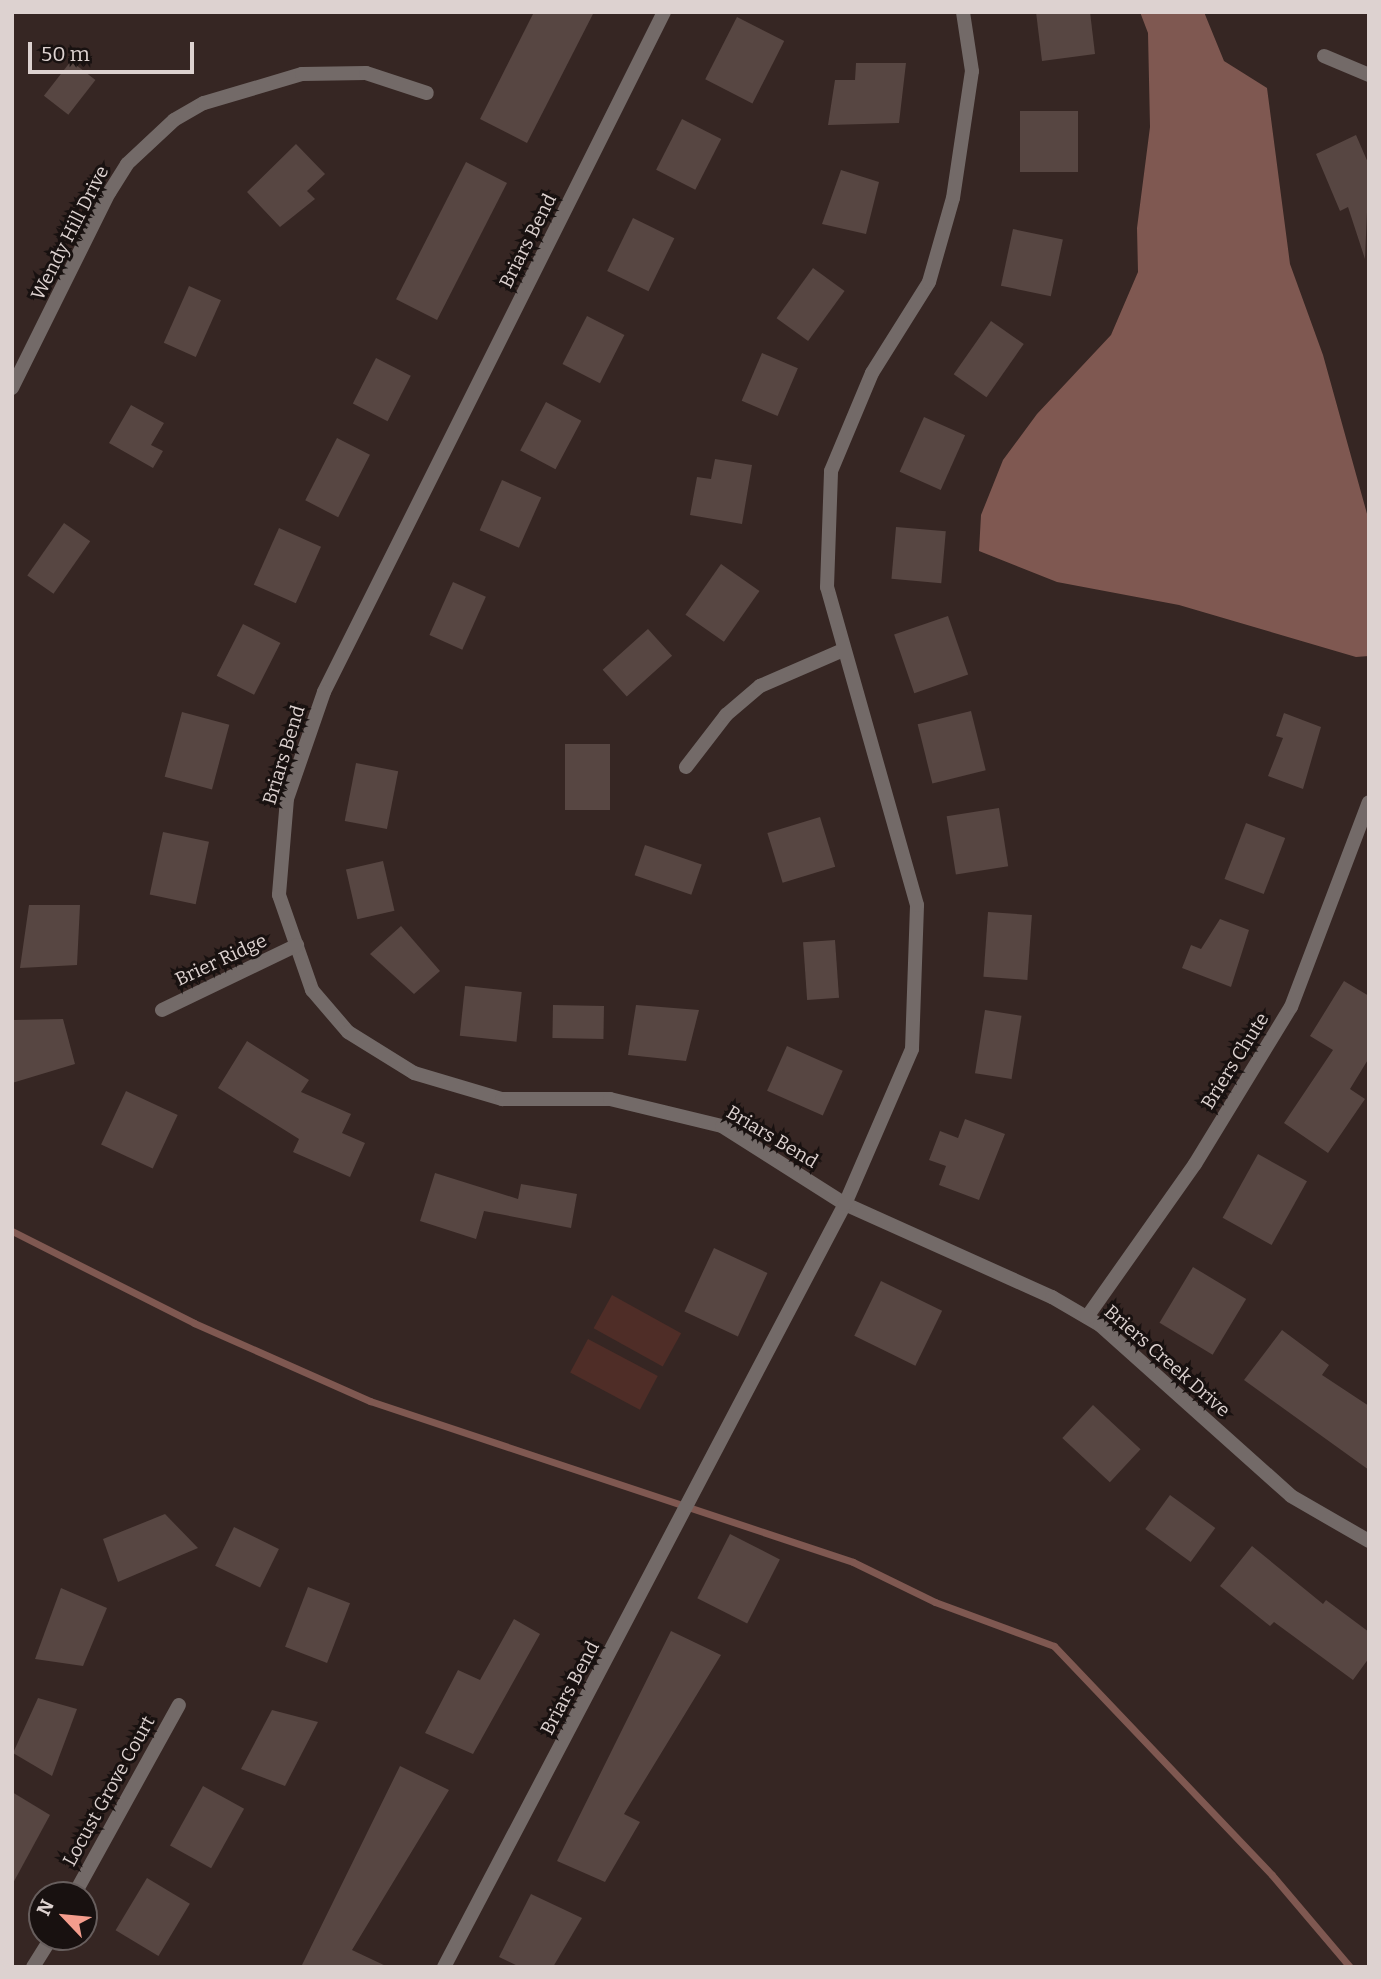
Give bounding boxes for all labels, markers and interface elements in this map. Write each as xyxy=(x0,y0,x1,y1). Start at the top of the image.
scale bar xyxy=(32,28,198,72)
text: 50 m xyxy=(41,41,90,67)
street label: Wendy Hill Drive xyxy=(26,162,114,304)
street label: Briars Bend xyxy=(495,190,561,292)
street label: Briars Bend xyxy=(258,703,310,807)
street label: Brier Ridge xyxy=(172,929,270,991)
street label: Briers Chute xyxy=(1196,1009,1274,1113)
street label: Briars Bend xyxy=(722,1101,822,1173)
street label: Briers Creek Drive xyxy=(1100,1300,1234,1422)
street label: Briars Bend xyxy=(536,1637,604,1739)
street label: Locust Grove Court xyxy=(58,1712,160,1870)
north arrow xyxy=(28,1881,98,1951)
text: N xyxy=(32,1896,59,1919)

